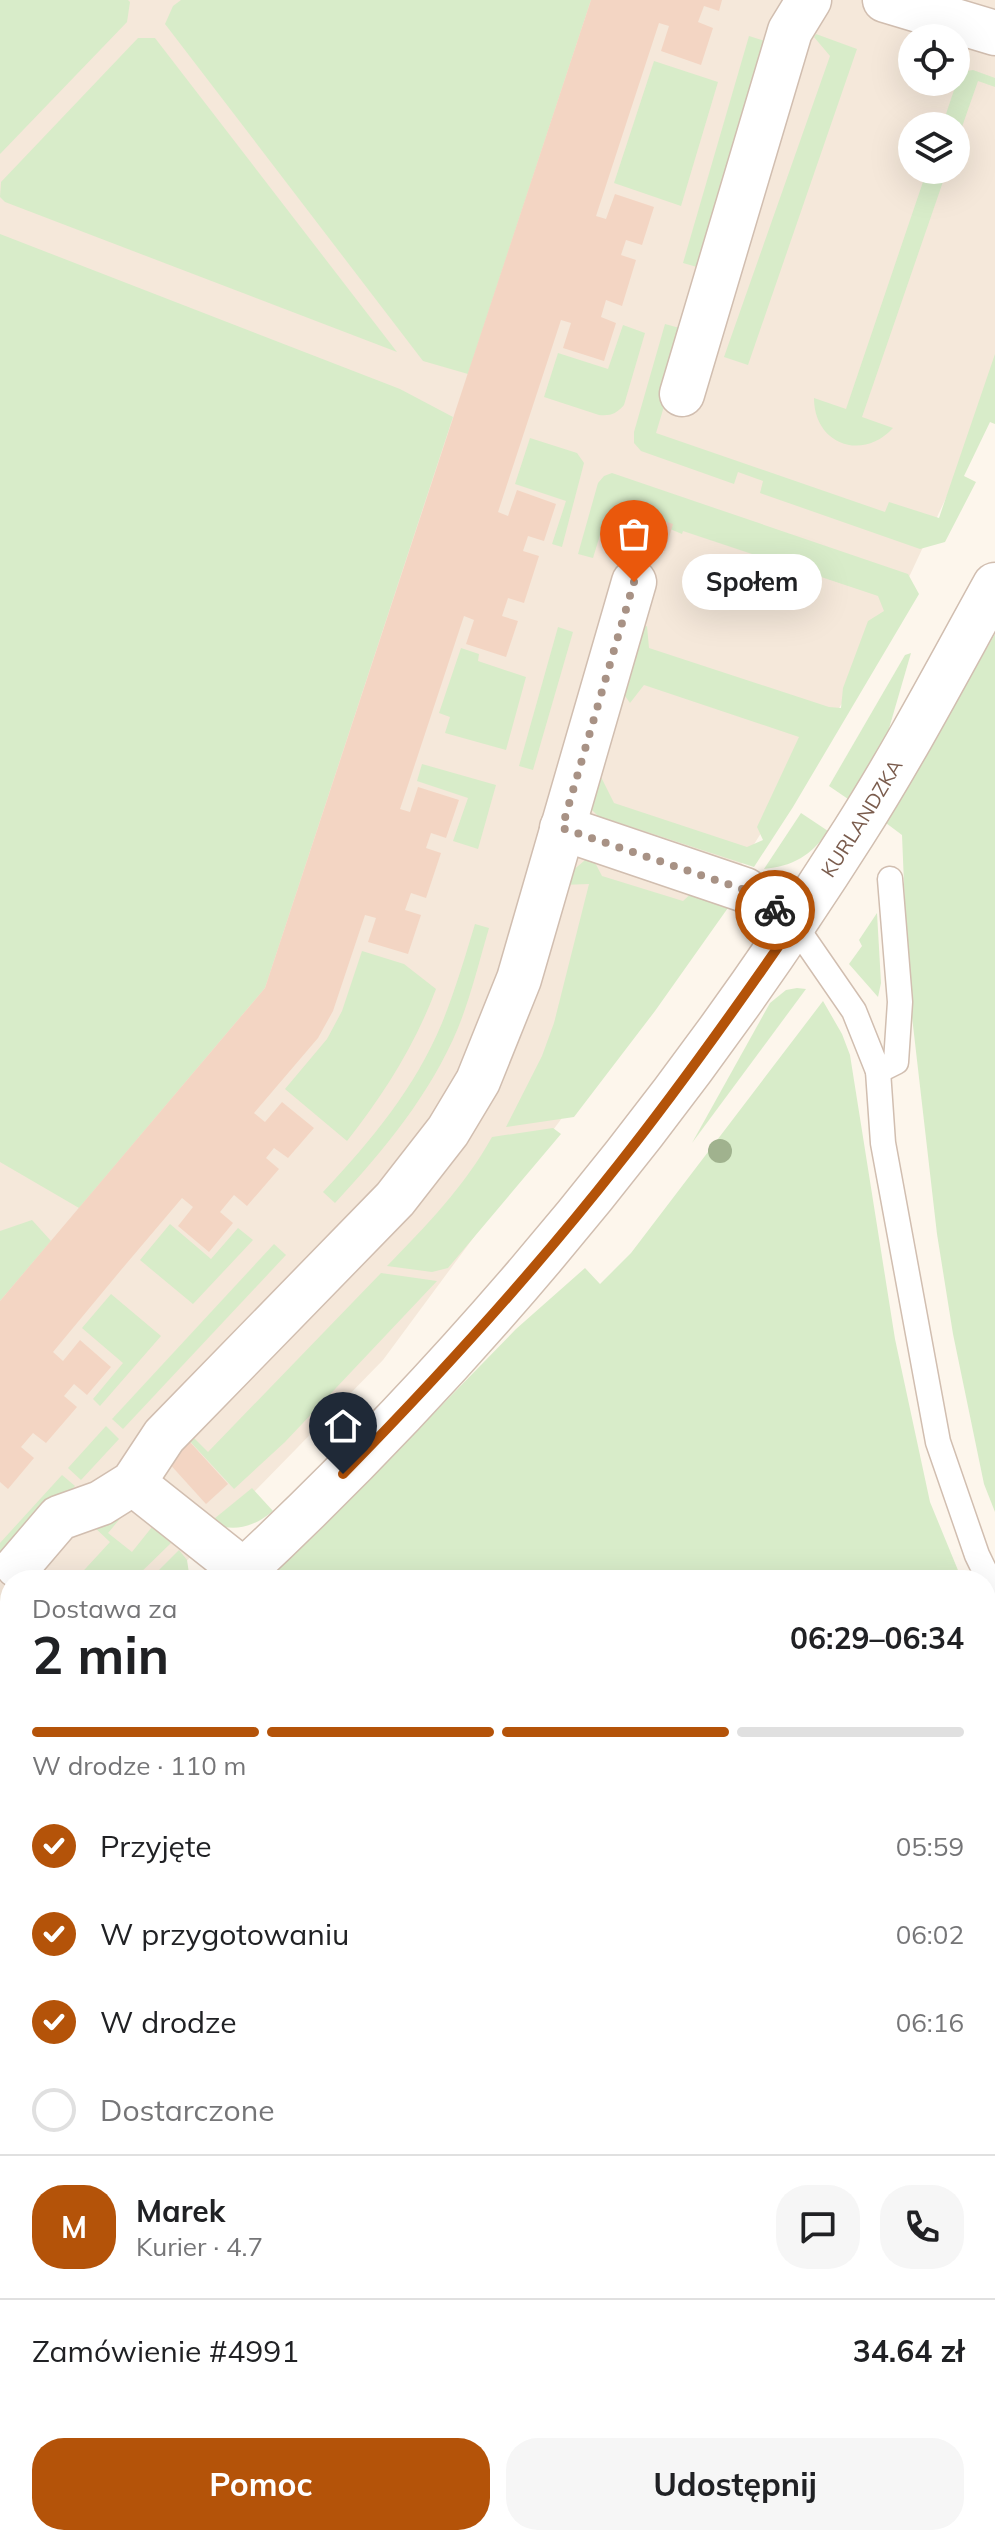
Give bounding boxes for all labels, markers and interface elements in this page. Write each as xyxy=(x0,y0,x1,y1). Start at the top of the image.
map controls xyxy=(898,24,970,184)
button: locate xyxy=(898,24,970,96)
button: layers xyxy=(898,112,970,184)
pin xyxy=(600,500,668,582)
icon: bag xyxy=(612,512,656,556)
callout: Społem xyxy=(682,554,822,610)
text: Społem xyxy=(706,565,798,598)
street label: KURLANDZKA xyxy=(815,754,908,882)
courier xyxy=(735,870,815,950)
icon: bike xyxy=(753,888,797,932)
pin xyxy=(309,1392,377,1474)
icon: home xyxy=(321,1404,365,1448)
text: Dostawa za xyxy=(32,1592,177,1625)
text: 06:29–06:34 xyxy=(790,1619,964,1657)
text: 2 min xyxy=(32,1622,169,1687)
text: W drodze · 110 m xyxy=(32,1749,246,1782)
icon: check xyxy=(32,1824,76,1868)
text: Przyjęte xyxy=(100,1827,212,1865)
text: 05:59 xyxy=(896,1830,964,1863)
icon: check xyxy=(32,1912,76,1956)
text: W przygotowaniu xyxy=(100,1915,349,1953)
text: 06:02 xyxy=(896,1918,964,1951)
icon: check xyxy=(32,2000,76,2044)
text: W drodze xyxy=(100,2003,237,2041)
text: 06:16 xyxy=(896,2006,964,2039)
text: Dostarczone xyxy=(100,2091,275,2129)
button: chat xyxy=(776,2185,860,2269)
button: phone xyxy=(880,2185,964,2269)
text: Marek xyxy=(136,2192,225,2230)
text: M xyxy=(61,2208,87,2246)
text: Kurier · 4.7 xyxy=(136,2230,263,2263)
text: Zamówienie #4991 xyxy=(32,2332,299,2370)
text: 34.64 zł xyxy=(853,2332,964,2370)
button: Pomoc xyxy=(32,2438,490,2530)
button: Udostępnij xyxy=(506,2438,964,2530)

